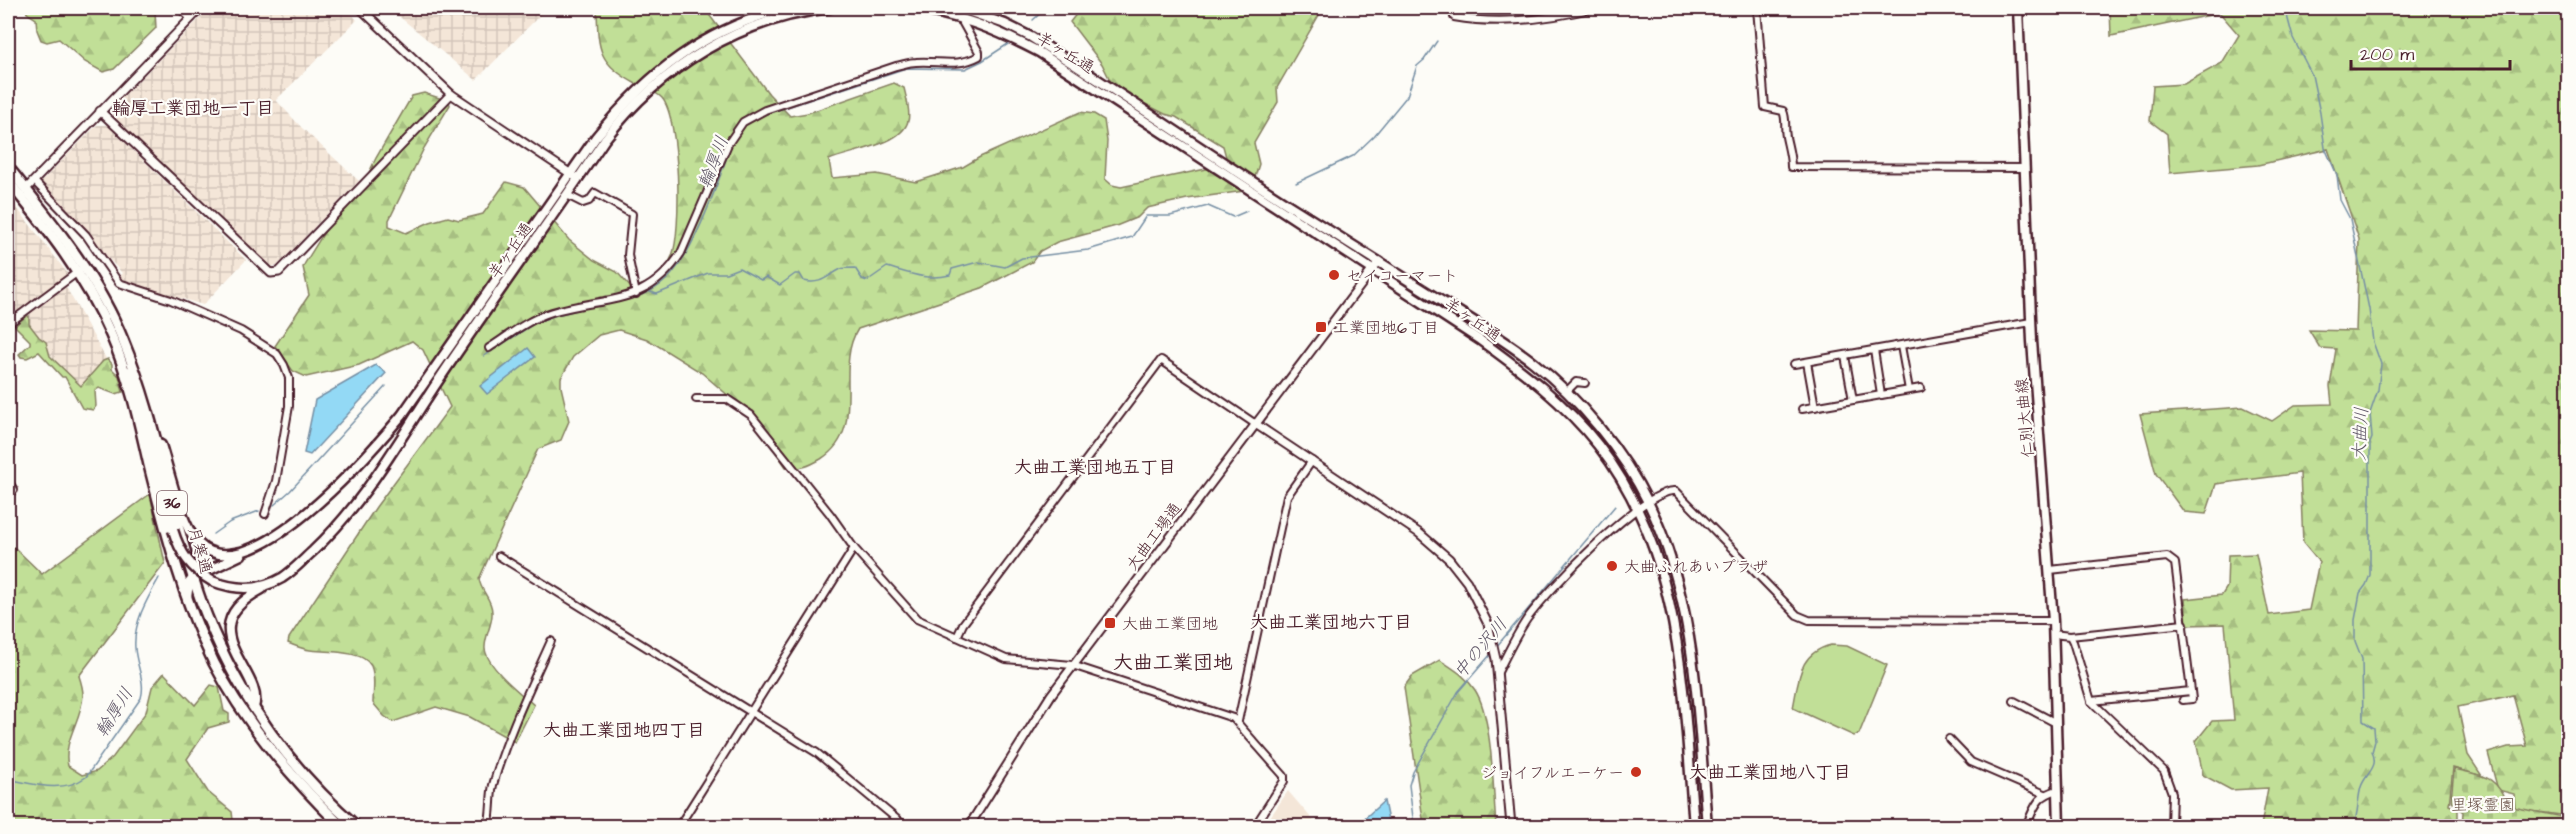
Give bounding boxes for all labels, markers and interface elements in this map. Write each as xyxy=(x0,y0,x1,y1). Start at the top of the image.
street label: 羊ヶ丘通 xyxy=(1032,27,1099,79)
scale bar xyxy=(2351,33,2510,71)
text: 200 m xyxy=(2360,42,2414,67)
district label: 輪厚工業団地一丁目 xyxy=(112,96,274,121)
water label: 輪厚川 xyxy=(692,132,735,192)
street label: 羊ヶ丘通 xyxy=(483,218,538,283)
place label: セイコーマート xyxy=(1346,265,1458,287)
marker: セイコーマート xyxy=(1327,268,1341,282)
street label: 羊ヶ丘通 xyxy=(1440,293,1505,347)
place label: 工業団地6丁目 xyxy=(1333,317,1439,339)
marker: 工業団地6丁目 xyxy=(1314,320,1328,334)
street label: 仁別大曲線 xyxy=(2011,377,2039,459)
water label: 大曲川 xyxy=(2347,406,2374,462)
district label: 大曲工業団地五丁目 xyxy=(1014,455,1176,480)
road number: 36 xyxy=(157,491,187,515)
street label: 大曲工場通 xyxy=(1121,498,1187,575)
street label: 月寒通 xyxy=(183,524,217,576)
place label: 大曲ふれあいプラザ xyxy=(1624,556,1768,578)
marker: 大曲ふれあいプラザ xyxy=(1605,559,1619,573)
district label: 大曲工業団地六丁目 xyxy=(1250,610,1412,635)
place label: 大曲工業団地 xyxy=(1122,613,1218,635)
water label: 中の沢川 xyxy=(1448,613,1513,684)
marker: 大曲工業団地 xyxy=(1103,616,1117,630)
district label: 大曲工業団地 xyxy=(1113,649,1233,677)
water label: 輪厚川 xyxy=(90,683,139,742)
district label: 大曲工業団地四丁目 xyxy=(543,718,705,743)
district label: 大曲工業団地八丁目 xyxy=(1689,760,1851,785)
place label: ジョイフルエーケー xyxy=(1481,762,1624,784)
marker: ジョイフルエーケー xyxy=(1629,765,1643,779)
park label: 里塚霊園 xyxy=(2451,794,2515,816)

